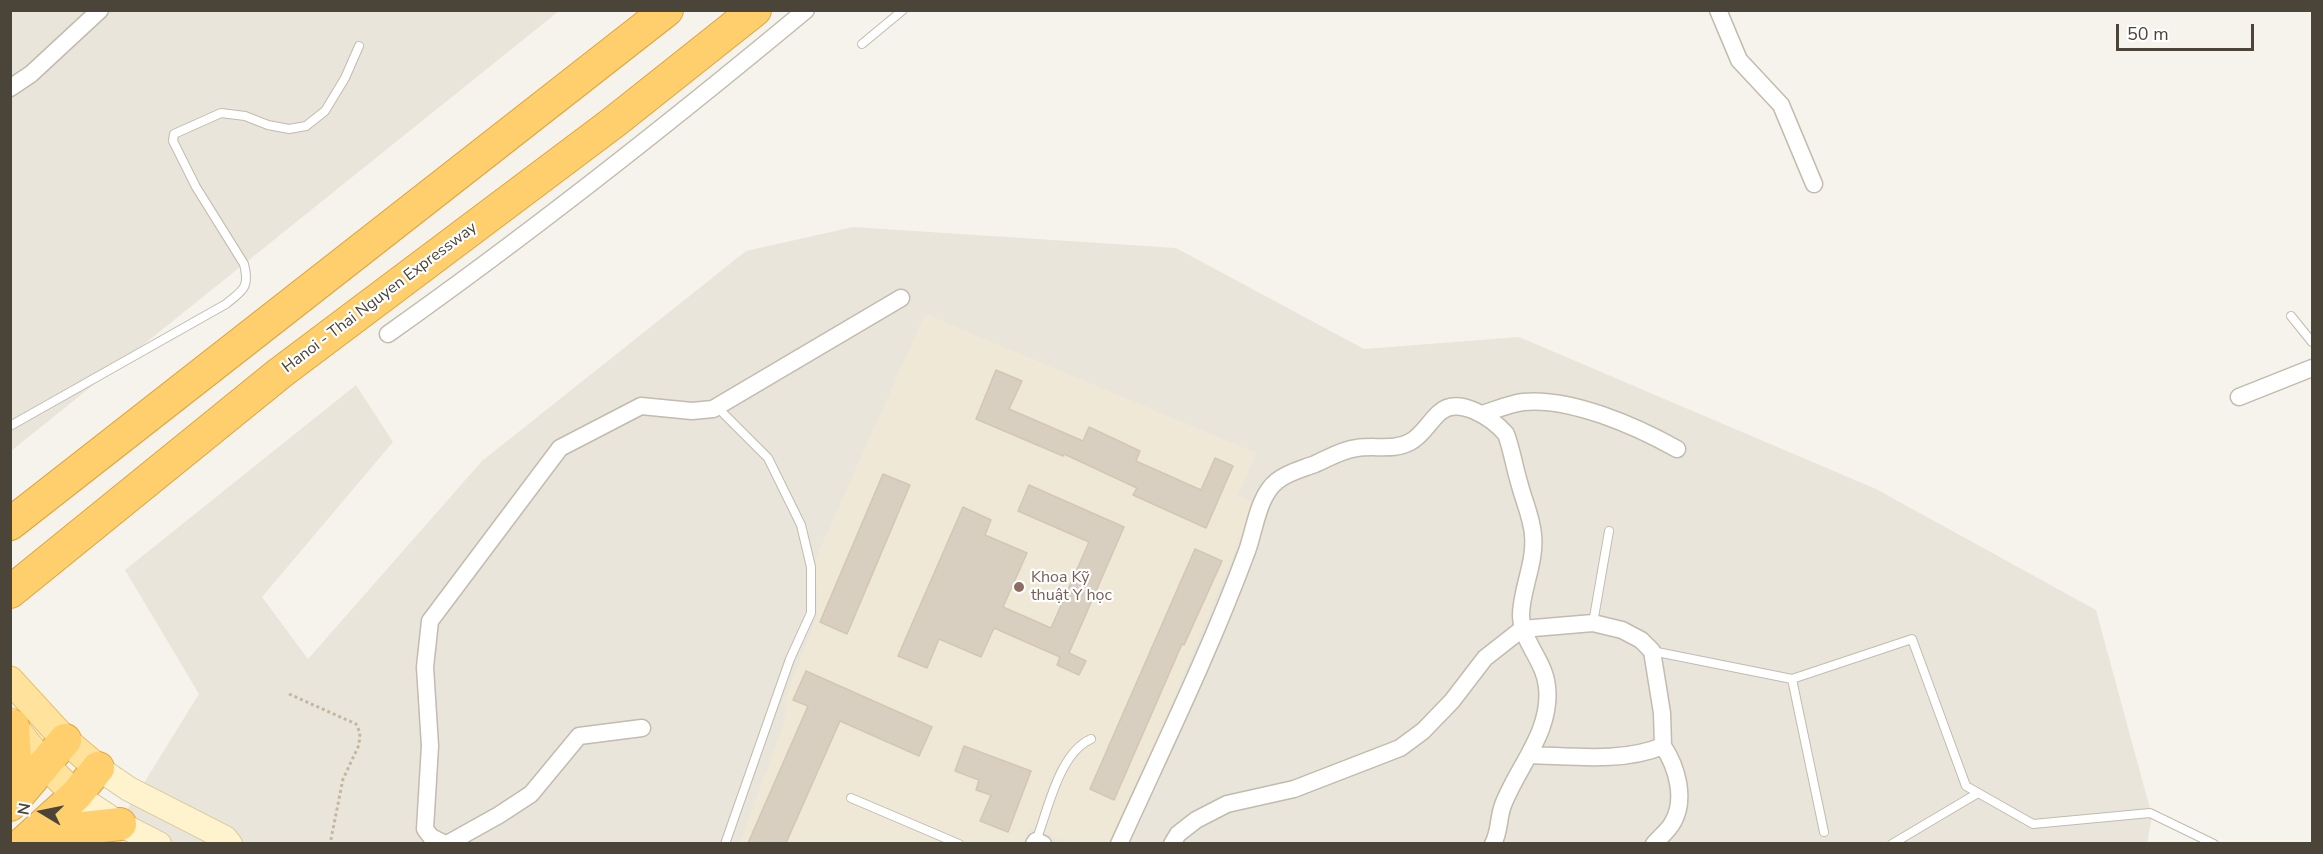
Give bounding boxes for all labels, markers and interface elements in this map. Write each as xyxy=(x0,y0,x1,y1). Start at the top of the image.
scale bar xyxy=(2119,12,2257,50)
text: 50 m xyxy=(2127,22,2169,46)
street label: Hanoi - Thai Nguyen Expressway xyxy=(279,218,481,378)
place label: Khoa Kỹ thuật Y học xyxy=(1031,568,1112,606)
marker: Khoa Kỹ thuật Y học xyxy=(1012,580,1026,594)
north arrow xyxy=(12,782,72,842)
text: N xyxy=(12,801,36,817)

